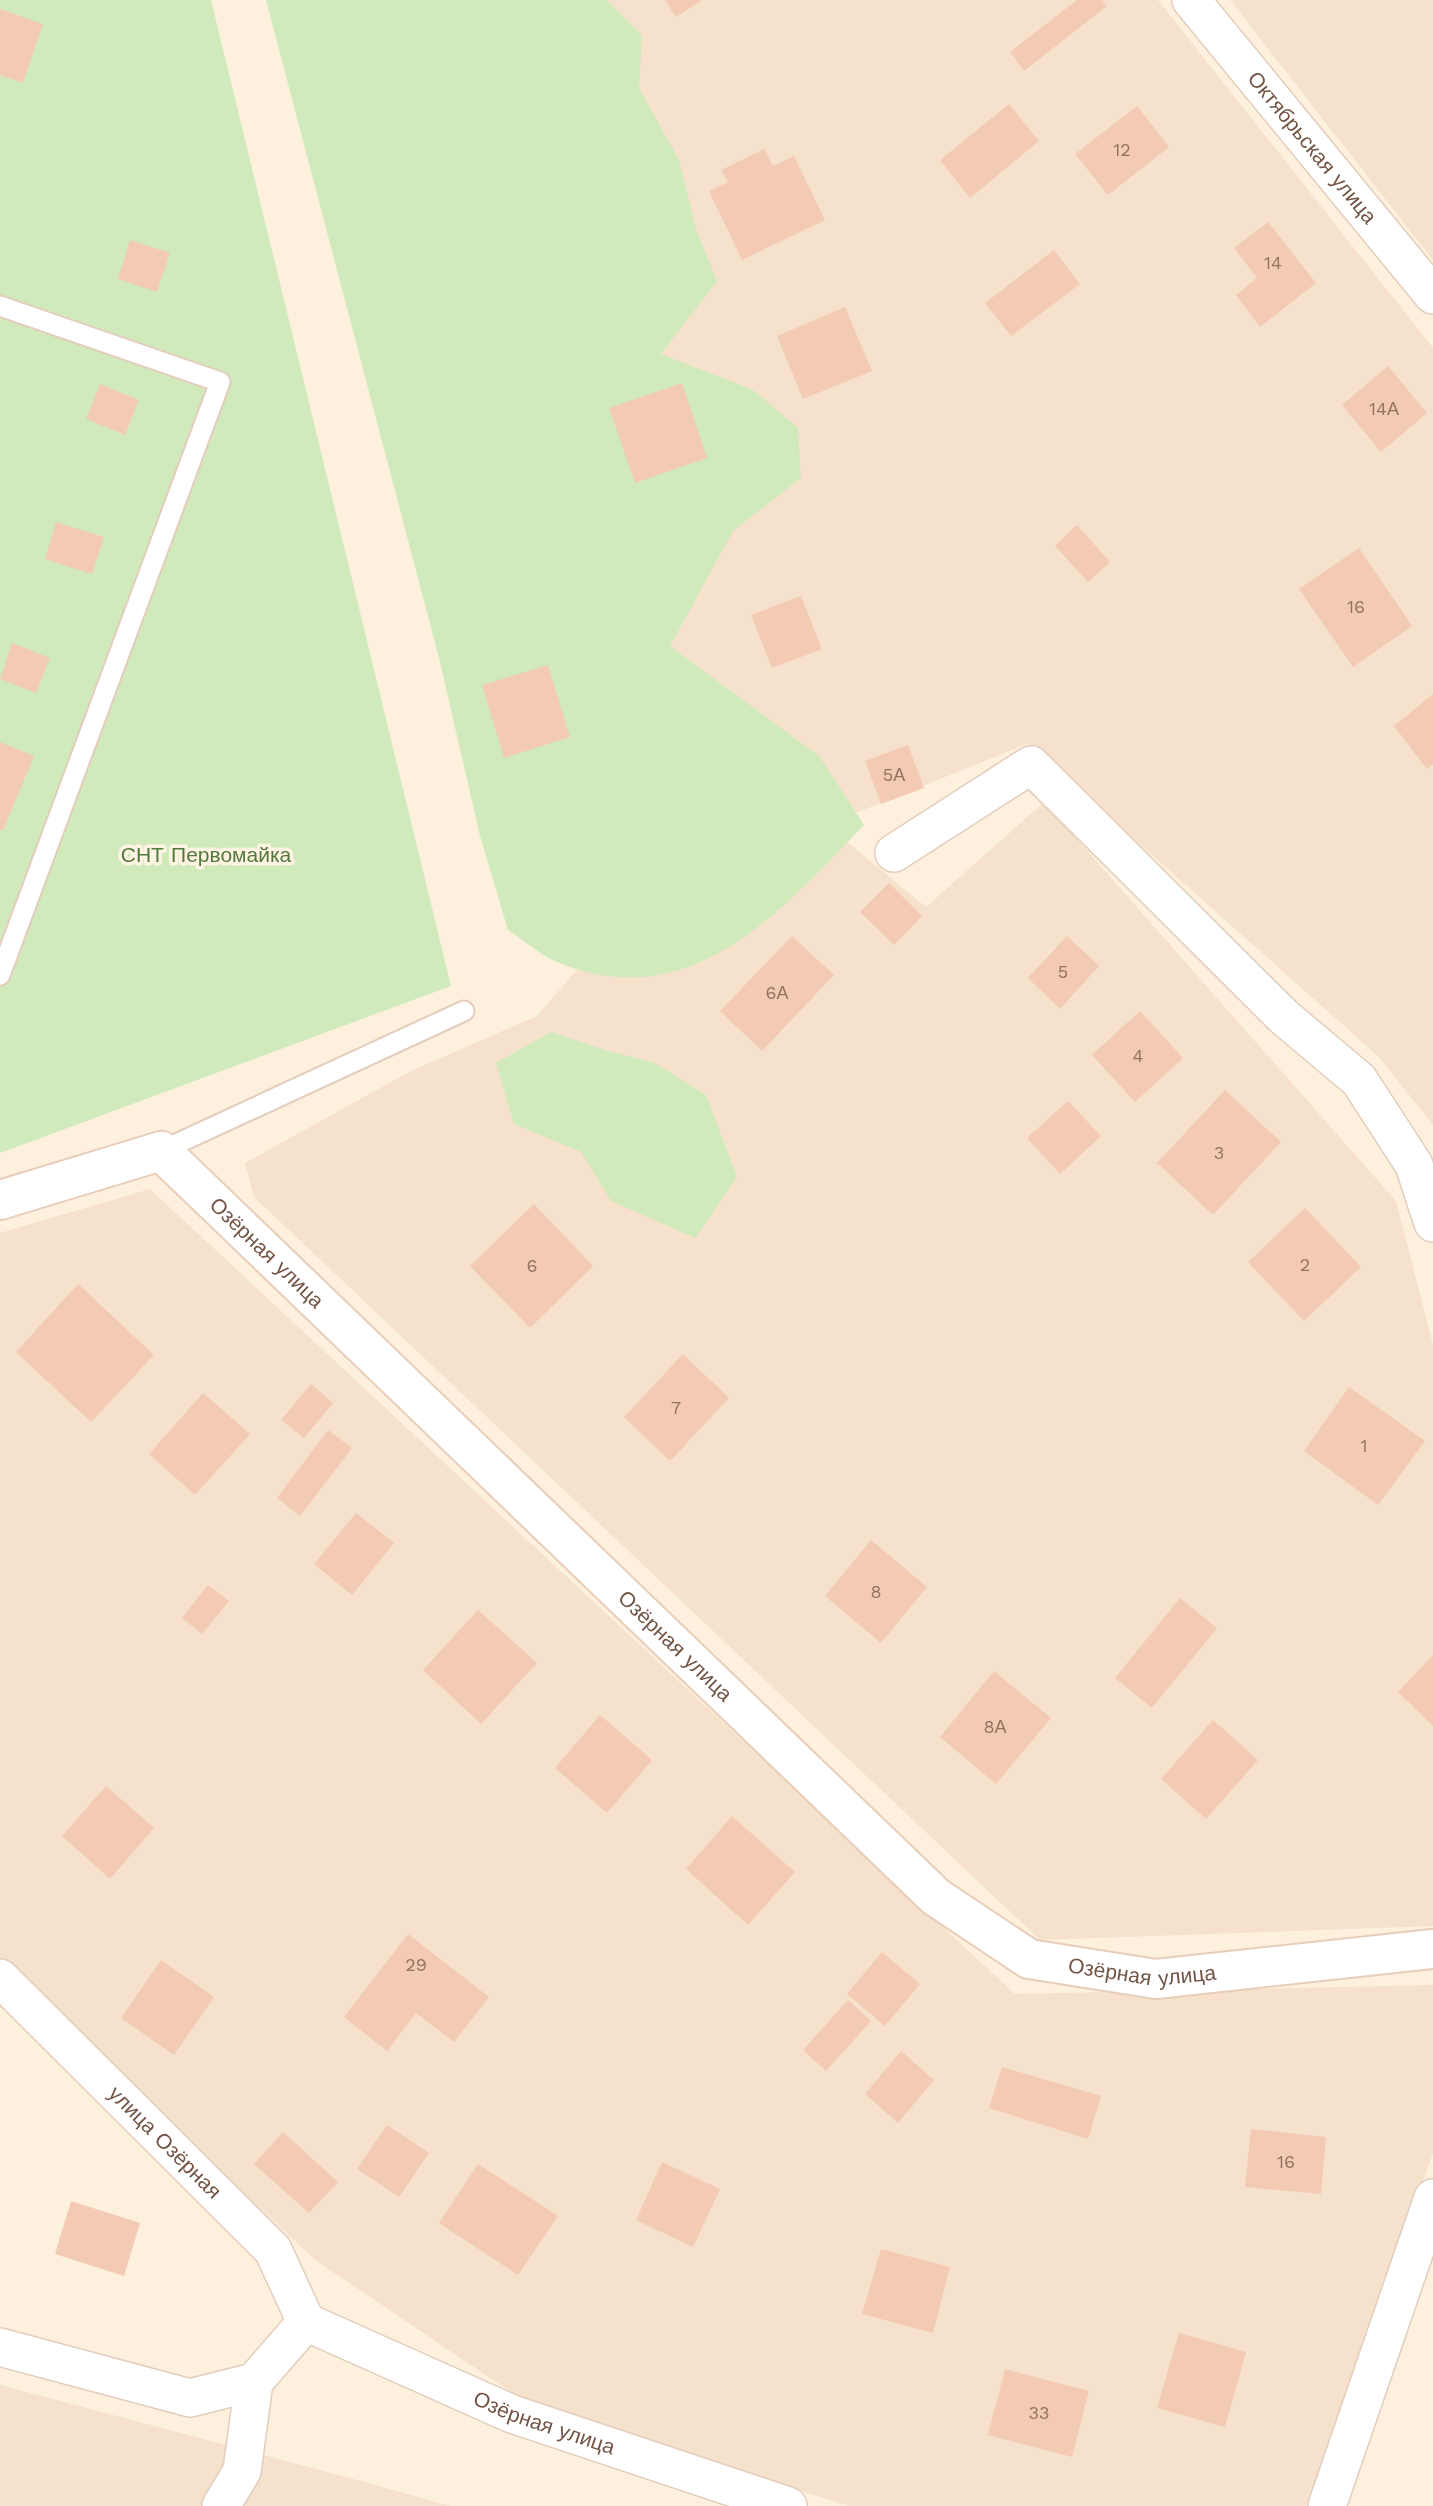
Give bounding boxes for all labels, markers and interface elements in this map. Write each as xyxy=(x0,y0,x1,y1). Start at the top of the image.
street label: Октябрьская улица xyxy=(1243,66,1383,229)
house number: 12 xyxy=(1113,139,1131,160)
house number: 14 xyxy=(1264,252,1282,273)
house number: 14А xyxy=(1369,398,1399,419)
house number: 16 xyxy=(1347,596,1365,617)
house number: 5А xyxy=(883,764,905,785)
park label: СНТ Первомайка xyxy=(121,842,292,867)
house number: 5 xyxy=(1058,961,1068,982)
house number: 6А xyxy=(766,982,788,1003)
house number: 4 xyxy=(1133,1045,1144,1066)
house number: 3 xyxy=(1214,1142,1224,1163)
street label: Озёрная улица xyxy=(205,1192,330,1313)
house number: 2 xyxy=(1300,1254,1310,1275)
house number: 6 xyxy=(527,1255,537,1276)
house number: 7 xyxy=(671,1397,681,1418)
house number: 1 xyxy=(1360,1435,1368,1456)
house number: 8 xyxy=(870,1581,882,1602)
street label: Озёрная улица xyxy=(613,1585,738,1706)
house number: 8А xyxy=(983,1716,1007,1737)
street label: Озёрная улица xyxy=(1066,1952,1217,1991)
house number: 29 xyxy=(405,1954,427,1975)
street label: улица Озёрная xyxy=(104,2081,227,2204)
house number: 16 xyxy=(1277,2151,1295,2172)
street label: Озёрная улица xyxy=(470,2385,619,2460)
house number: 33 xyxy=(1029,2402,1050,2423)

